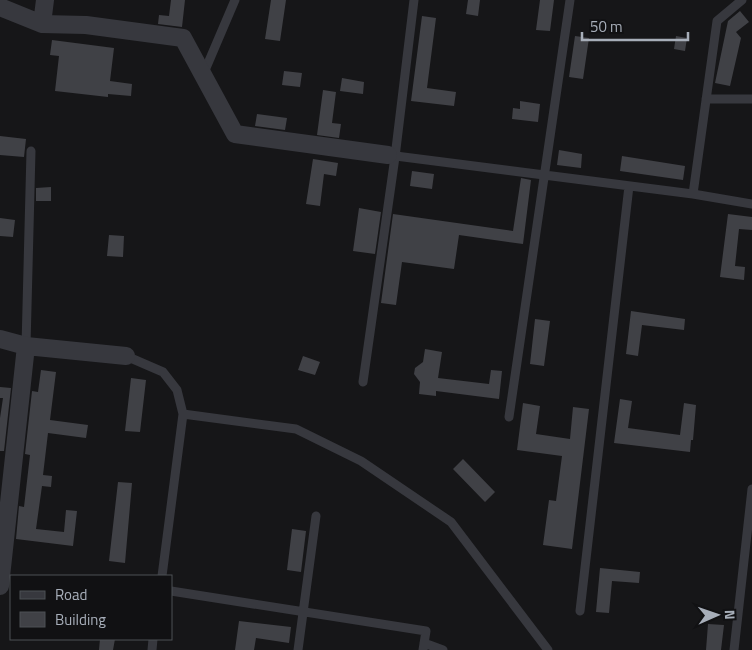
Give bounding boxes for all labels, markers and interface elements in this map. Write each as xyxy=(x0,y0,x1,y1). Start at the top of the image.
scale bar xyxy=(582,10,688,42)
text: 50 m xyxy=(590,15,623,38)
legend xyxy=(10,575,172,640)
text: Road xyxy=(55,583,87,606)
north arrow xyxy=(692,590,742,640)
text: Building xyxy=(55,608,106,631)
text: N xyxy=(720,609,741,620)

